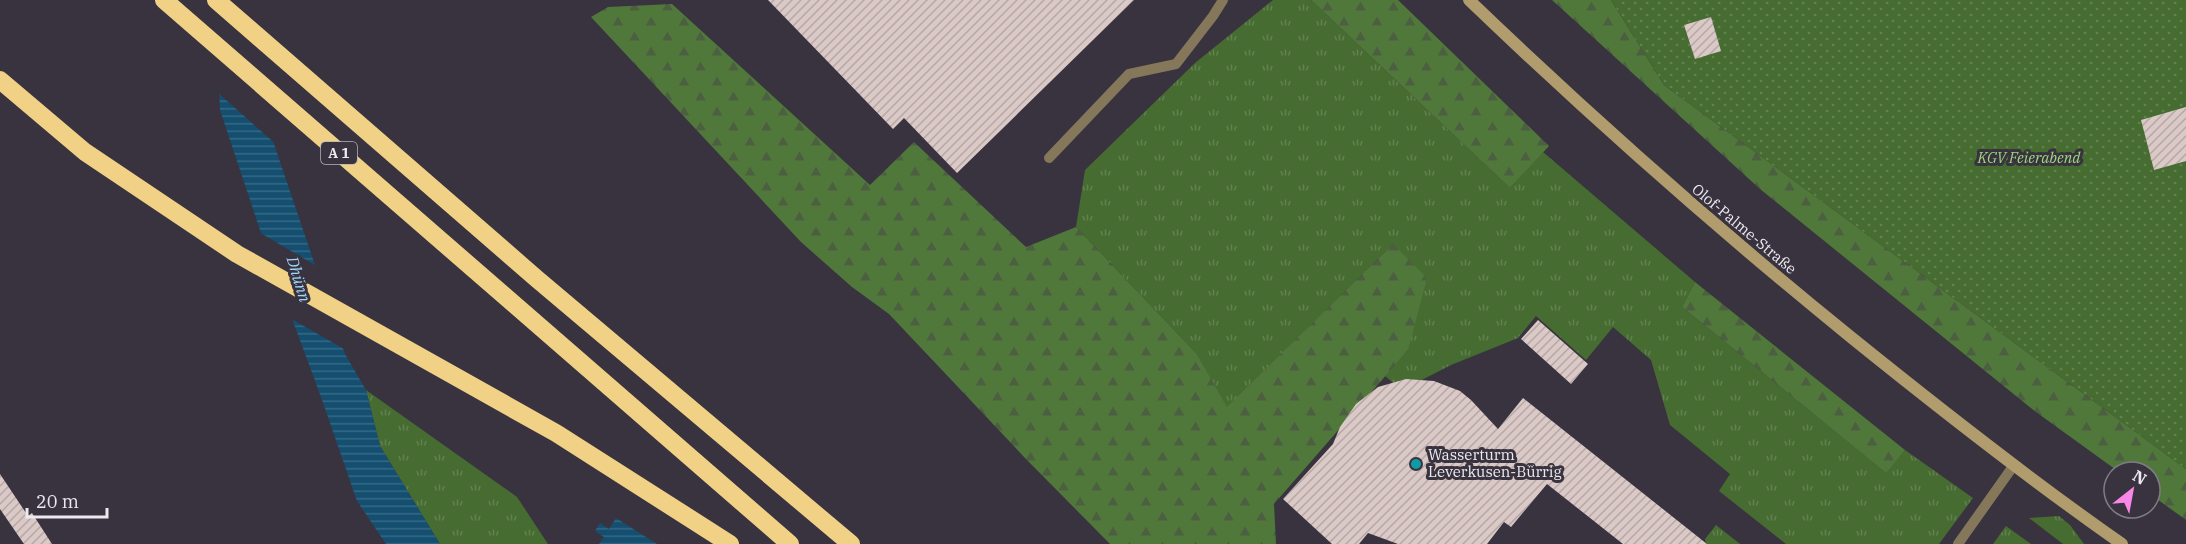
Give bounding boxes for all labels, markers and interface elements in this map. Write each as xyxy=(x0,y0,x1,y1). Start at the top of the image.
road number: A 1 xyxy=(321,142,357,164)
park label: KGV Feierabend xyxy=(1977,148,2081,167)
street label: Olof-Palme-Straße xyxy=(1688,179,1801,278)
water label: Dhünn xyxy=(282,253,315,304)
place label: Wasserturm Leverkusen-Bürrig xyxy=(1428,445,1562,481)
marker: Wasserturm Leverkusen-Bürrig xyxy=(1409,457,1423,471)
north arrow xyxy=(2102,460,2162,520)
text: N xyxy=(2129,465,2150,489)
scale bar xyxy=(27,481,106,519)
text: 20 m xyxy=(36,490,79,513)

